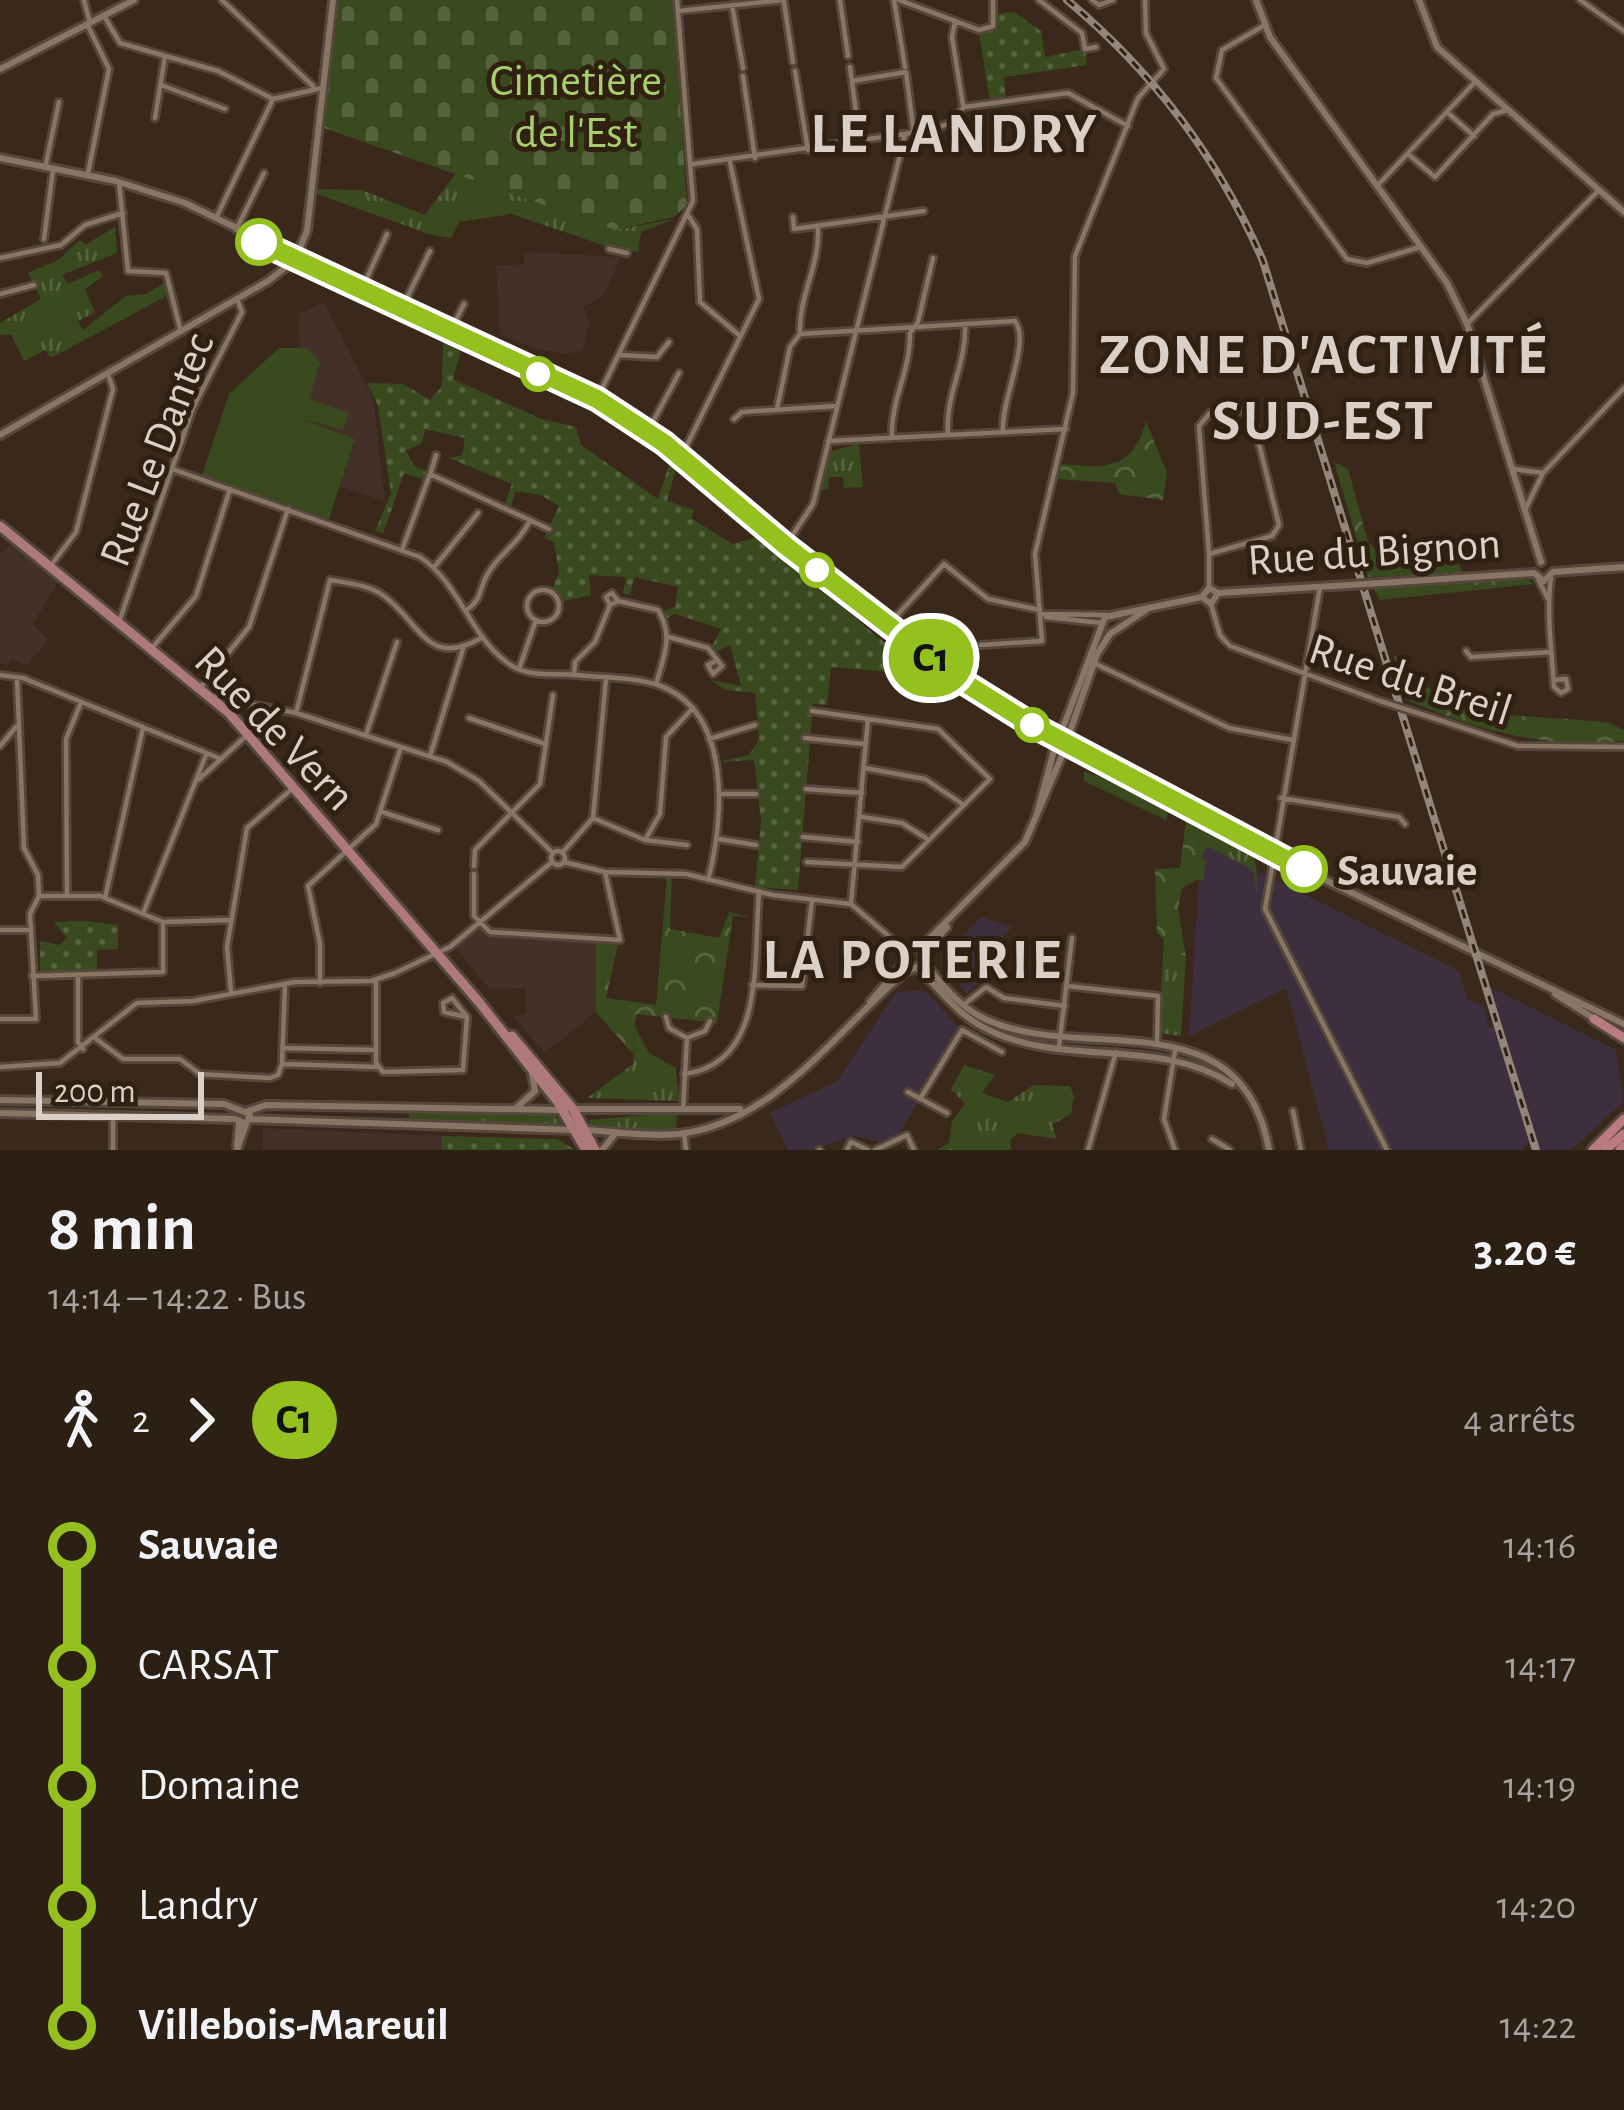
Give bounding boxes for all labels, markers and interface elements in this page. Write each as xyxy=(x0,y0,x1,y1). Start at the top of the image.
park label: Cimetière de l'Est xyxy=(490,59,662,156)
district label: LE LANDRY xyxy=(811,106,1099,163)
unlabelled marker xyxy=(237,220,281,264)
district label: ZONE D'ACTIVITÉ SUD-EST xyxy=(1099,322,1549,450)
street label: Rue Le Dantec xyxy=(92,327,222,573)
unlabelled marker xyxy=(522,358,554,390)
street label: Rue du Bignon xyxy=(1246,521,1502,584)
unlabelled marker xyxy=(801,554,833,586)
line badge: C1 xyxy=(877,619,985,697)
street label: Rue du Breil xyxy=(1304,627,1517,734)
text: C1 xyxy=(913,637,949,679)
street label: Rue de Vern xyxy=(186,638,363,819)
unlabelled marker xyxy=(1016,709,1048,741)
marker: Sauvaie xyxy=(1282,847,1326,891)
place label: Sauvaie xyxy=(1337,849,1478,894)
district label: LA POTERIE xyxy=(762,932,1064,989)
scale bar xyxy=(36,1066,204,1119)
text: 200 m xyxy=(54,1076,136,1109)
text: 8 min xyxy=(48,1196,196,1262)
text: 3.20 € xyxy=(1474,1229,1576,1274)
text: 14:14 – 14:22 · Bus xyxy=(48,1278,306,1317)
icon: walk xyxy=(48,1387,114,1453)
icon: forward xyxy=(168,1387,234,1453)
text: C1 xyxy=(276,1399,313,1441)
text: 2 xyxy=(132,1401,150,1440)
text: 4 arrêts xyxy=(1463,1401,1576,1440)
text: Sauvaie xyxy=(138,1523,279,1568)
text: 14:16 xyxy=(1503,1527,1576,1566)
text: CARSAT xyxy=(138,1643,279,1688)
text: 14:17 xyxy=(1505,1647,1576,1686)
text: Domaine xyxy=(138,1763,300,1808)
text: 14:19 xyxy=(1503,1767,1576,1806)
text: Landry xyxy=(138,1883,258,1928)
text: 14:20 xyxy=(1497,1887,1576,1926)
text: Villebois-Mareuil xyxy=(138,2003,449,2048)
text: 14:22 xyxy=(1499,2007,1576,2046)

